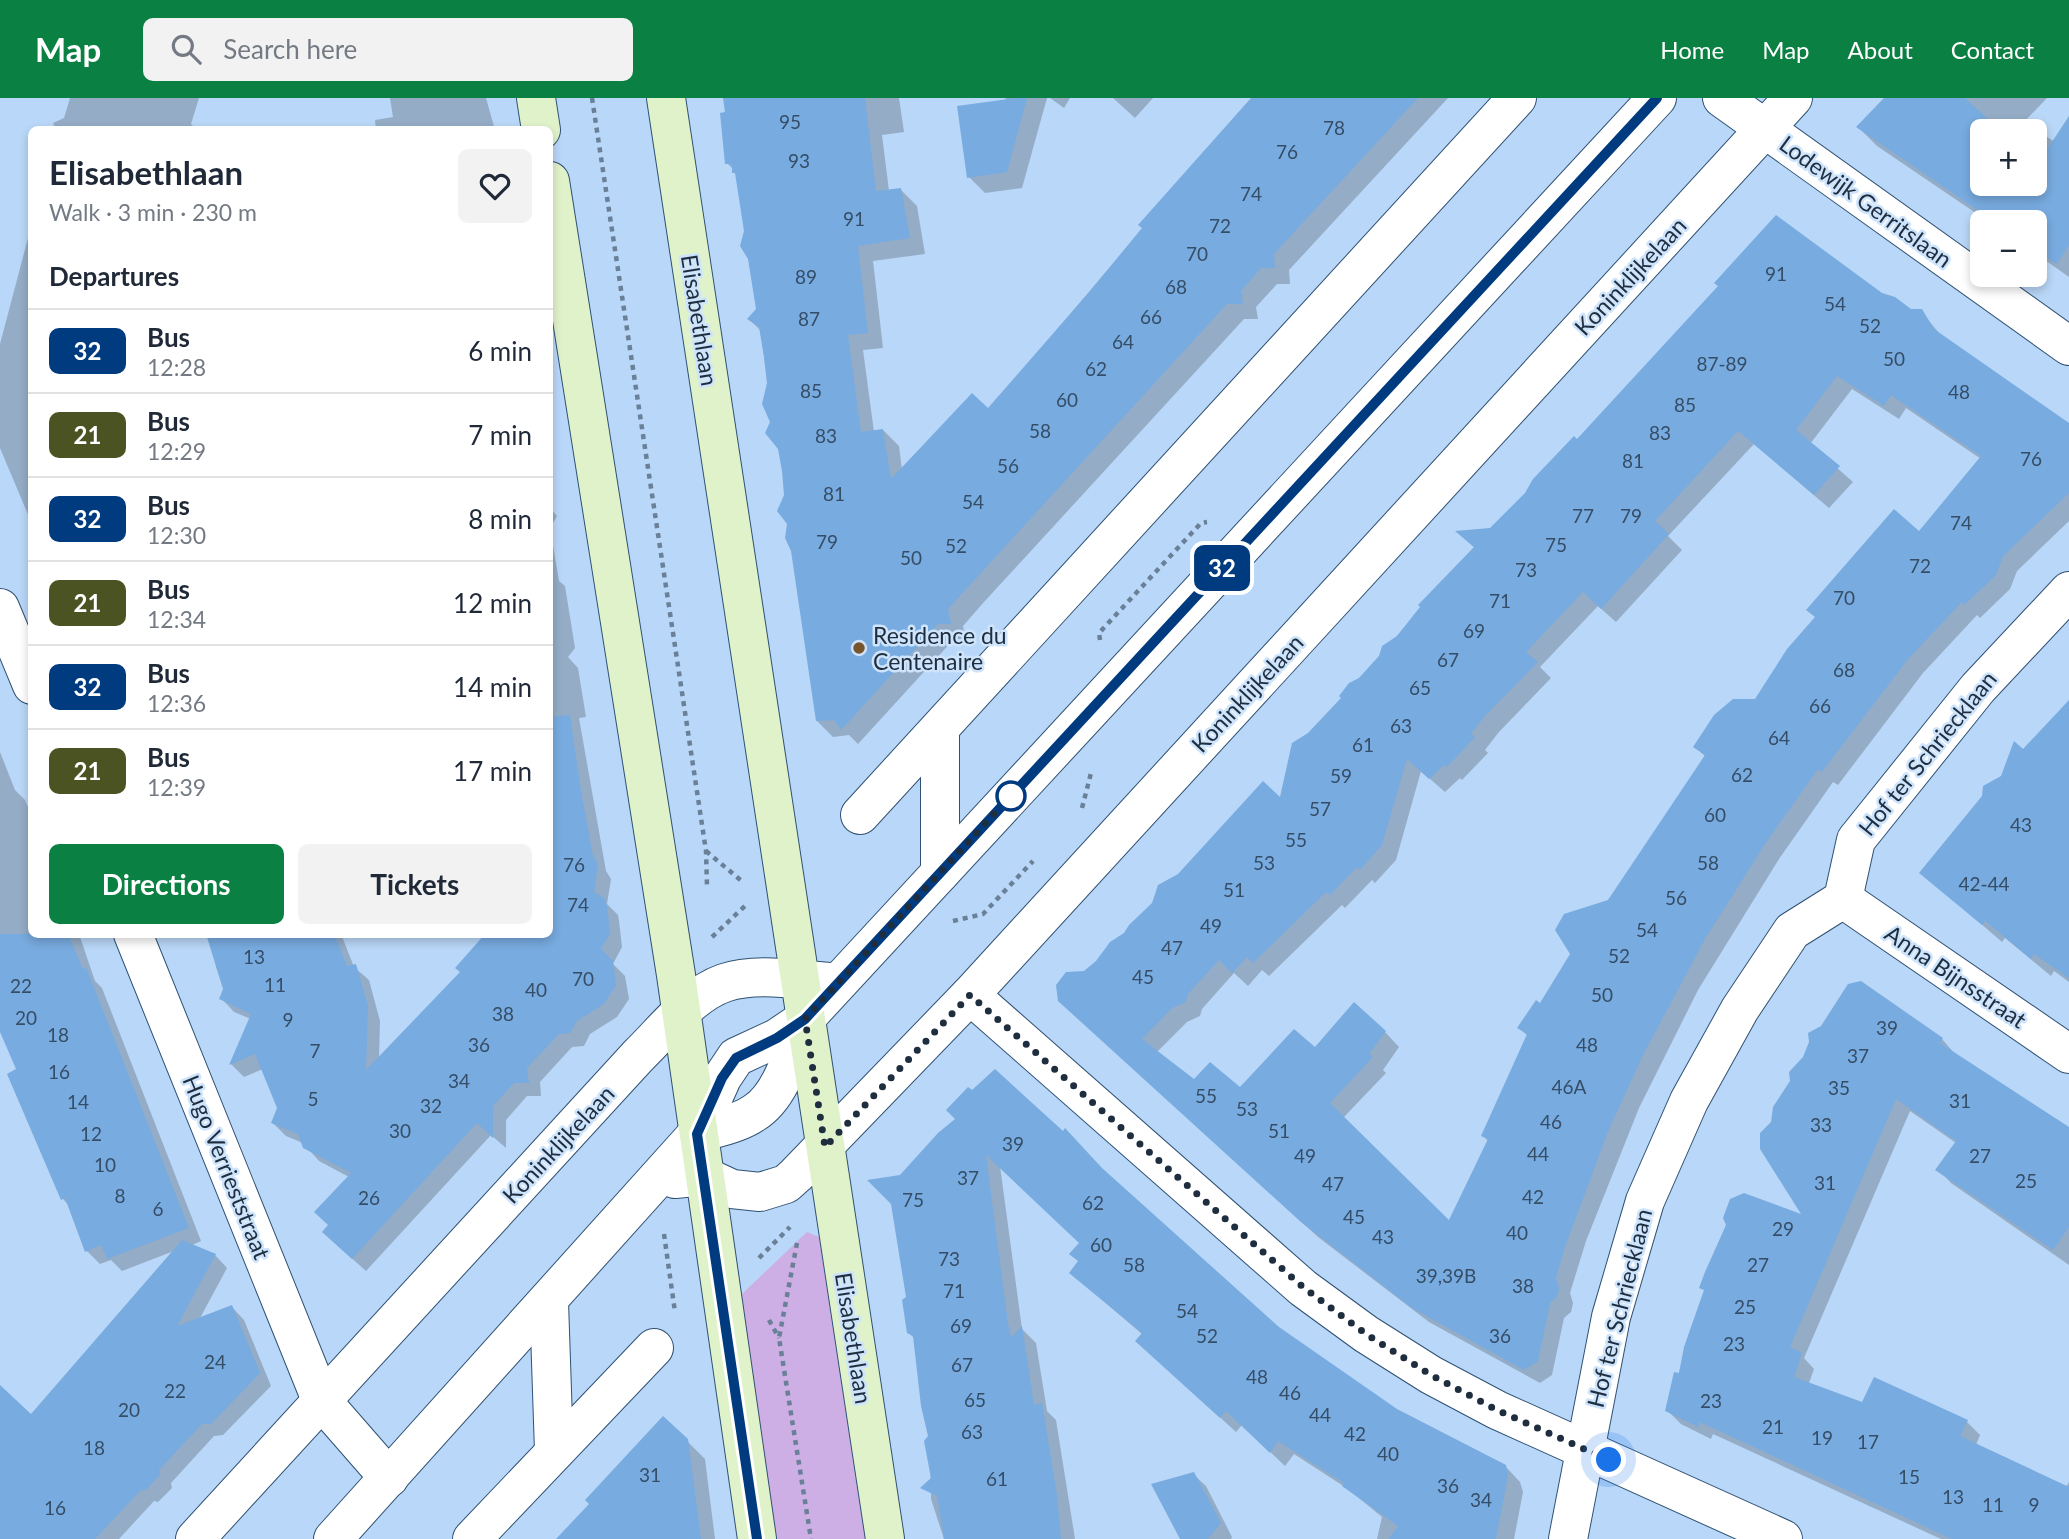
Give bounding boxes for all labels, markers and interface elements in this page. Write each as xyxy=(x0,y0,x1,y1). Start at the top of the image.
search box xyxy=(143,18,633,81)
text: Map xyxy=(35,29,101,69)
icon: search xyxy=(167,30,205,68)
text: Search here xyxy=(223,33,357,65)
text: Home xyxy=(1660,35,1724,64)
text: Map xyxy=(1762,35,1810,64)
text: About xyxy=(1848,35,1913,64)
text: Contact xyxy=(1951,35,2034,64)
house number: 95 xyxy=(779,110,801,133)
house number: 78 xyxy=(1323,116,1345,139)
map controls xyxy=(1970,119,2047,287)
button: + xyxy=(1970,119,2047,196)
street label: Lodewijk Gerritslaan xyxy=(1774,129,1958,273)
house number: 76 xyxy=(1276,140,1298,163)
button: heart xyxy=(458,149,532,223)
house number: 93 xyxy=(788,149,810,172)
text: Elisabethlaan xyxy=(49,152,243,192)
house number: 74 xyxy=(1240,182,1262,205)
text: Walk · 3 min · 230 m xyxy=(49,198,257,226)
house number: 91 xyxy=(843,207,865,230)
button: − xyxy=(1970,210,2047,287)
street label: Koninklijkelaan xyxy=(1568,211,1692,341)
house number: 72 xyxy=(1209,214,1231,237)
house number: 70 xyxy=(1186,242,1208,265)
street label: Elisabethlaan xyxy=(676,252,724,388)
text: Departures xyxy=(49,260,179,292)
house number: 91 xyxy=(1765,262,1787,285)
house number: 89 xyxy=(795,265,817,288)
house number: 68 xyxy=(1165,275,1187,298)
house number: 54 xyxy=(1824,292,1846,315)
house number: 66 xyxy=(1140,305,1162,328)
house number: 87 xyxy=(798,307,820,330)
house number: 52 xyxy=(1859,314,1881,337)
text: Bus xyxy=(147,321,190,353)
house number: 64 xyxy=(1112,330,1134,353)
text: 6 min xyxy=(468,335,532,367)
text: 32 xyxy=(74,336,101,365)
house number: 50 xyxy=(1883,347,1905,370)
house number: 87-89 xyxy=(1696,352,1748,375)
text: 12:28 xyxy=(147,353,206,381)
house number: 62 xyxy=(1085,357,1107,380)
house number: 85 xyxy=(800,379,822,402)
house number: 48 xyxy=(1948,380,1970,403)
house number: 60 xyxy=(1056,388,1078,411)
house number: 85 xyxy=(1674,393,1696,416)
text: Bus xyxy=(147,405,190,437)
text: 7 min xyxy=(468,419,532,451)
house number: 58 xyxy=(1029,419,1051,442)
text: 21 xyxy=(74,420,101,449)
house number: 83 xyxy=(1649,421,1671,444)
house number: 83 xyxy=(815,424,837,447)
text: 12:29 xyxy=(147,437,206,465)
house number: 76 xyxy=(2020,447,2042,470)
house number: 81 xyxy=(1622,449,1644,472)
house number: 56 xyxy=(997,454,1019,477)
house number: 81 xyxy=(823,482,845,505)
text: Bus xyxy=(147,489,190,521)
house number: 54 xyxy=(962,490,984,513)
text: 8 min xyxy=(468,503,532,535)
text: 32 xyxy=(74,504,101,533)
house number: 77 xyxy=(1572,504,1594,527)
house number: 79 xyxy=(1620,504,1642,527)
house number: 74 xyxy=(1950,511,1972,534)
text: 12:30 xyxy=(147,521,206,549)
house number: 79 xyxy=(816,530,838,553)
house number: 75 xyxy=(1545,533,1567,556)
house number: 52 xyxy=(945,534,967,557)
line badge: 32 xyxy=(1190,545,1254,591)
house number: 50 xyxy=(900,546,922,569)
text: 32 xyxy=(1208,553,1236,582)
house number: 72 xyxy=(1909,554,1931,577)
house number: 73 xyxy=(1515,558,1537,581)
text: Bus xyxy=(147,573,190,605)
house number: 70 xyxy=(1833,586,1855,609)
text: 12 min xyxy=(453,587,532,619)
text: 21 xyxy=(74,588,101,617)
house number: 71 xyxy=(1489,589,1511,612)
text: 12:34 xyxy=(147,605,206,633)
house number: 69 xyxy=(1463,619,1485,642)
place label: Residence du Centenaire xyxy=(873,621,1007,675)
street label: Koninklijkelaan xyxy=(1185,628,1309,758)
marker: Residence du Centenaire xyxy=(851,640,867,656)
house number: 67 xyxy=(1437,648,1459,671)
text: Bus xyxy=(147,657,190,689)
house number: 68 xyxy=(1833,658,1855,681)
street label: Hof ter Schriecklaan xyxy=(1852,665,2002,841)
text: 14 min xyxy=(453,671,532,703)
text: 32 xyxy=(74,672,101,701)
house number: 65 xyxy=(1409,676,1431,699)
text: 12:36 xyxy=(147,689,206,717)
house number: 66 xyxy=(1809,694,1831,717)
house number: 63 xyxy=(1390,714,1412,737)
house number: 64 xyxy=(1768,726,1790,749)
house number: 61 xyxy=(1352,733,1374,756)
text: Bus xyxy=(147,741,190,773)
text: 17 min xyxy=(453,755,532,787)
text: 21 xyxy=(74,756,101,785)
house number: 62 xyxy=(1731,763,1753,786)
house number: 59 xyxy=(1330,764,1352,787)
text: 12:39 xyxy=(147,773,206,801)
unlabelled marker xyxy=(996,781,1026,811)
house number: 57 xyxy=(1309,797,1331,820)
house number: 60 xyxy=(1704,803,1726,826)
house number: 43 xyxy=(2010,813,2032,836)
house number: 55 xyxy=(1285,828,1307,851)
button: Directions xyxy=(49,844,284,924)
button: Tickets xyxy=(298,844,532,924)
house number: 53 xyxy=(1253,851,1275,874)
house number: 58 xyxy=(1697,851,1719,874)
house number: 76 xyxy=(563,853,585,876)
house number: 42-44 xyxy=(1958,872,2010,895)
house number: 51 xyxy=(1223,878,1245,901)
house number: 56 xyxy=(1665,886,1687,909)
house number: 74 xyxy=(567,893,589,916)
house number: 49 xyxy=(1200,914,1222,937)
house number: 54 xyxy=(1636,918,1658,941)
street label: Anna Bijnsstraat xyxy=(1880,918,2033,1034)
house number: 47 xyxy=(1161,936,1183,959)
house number: 52 xyxy=(1608,944,1630,967)
house number: 13 xyxy=(243,945,265,968)
house number: 45 xyxy=(1132,965,1154,988)
house number: 70 xyxy=(572,967,594,990)
house number: 11 xyxy=(264,973,286,996)
house number: 22 xyxy=(10,974,32,997)
house number: 40 xyxy=(525,978,547,1001)
house number: 50 xyxy=(1591,983,1613,1006)
house number: 38 xyxy=(492,1002,514,1025)
house number: 20 xyxy=(15,1006,37,1029)
house number: 9 xyxy=(282,1008,294,1031)
house number: 39 xyxy=(1876,1016,1898,1039)
house number: 18 xyxy=(47,1023,69,1046)
house number: 36 xyxy=(468,1033,490,1056)
house number: 48 xyxy=(1576,1033,1598,1056)
house number: 7 xyxy=(309,1039,321,1062)
house number: 37 xyxy=(1847,1044,1869,1067)
house number: 16 xyxy=(48,1060,70,1083)
house number: 34 xyxy=(448,1069,470,1092)
street label: Hugo Verrieststraat xyxy=(177,1071,277,1264)
house number: 46A xyxy=(1552,1075,1587,1098)
house number: 35 xyxy=(1828,1076,1850,1099)
street label: Koninklijkelaan xyxy=(496,1079,620,1209)
house number: 55 xyxy=(1195,1084,1217,1107)
house number: 5 xyxy=(307,1087,319,1110)
house number: 31 xyxy=(1949,1089,1971,1112)
house number: 14 xyxy=(67,1090,89,1113)
house number: 32 xyxy=(420,1094,442,1117)
house number: 53 xyxy=(1236,1097,1258,1120)
house number: 46 xyxy=(1540,1110,1562,1133)
house number: 33 xyxy=(1810,1113,1832,1136)
house number: 30 xyxy=(389,1119,411,1142)
house number: 51 xyxy=(1268,1119,1290,1142)
house number: 12 xyxy=(80,1122,102,1145)
house number: 39 xyxy=(1002,1132,1024,1155)
house number: 44 xyxy=(1527,1142,1549,1165)
house number: 49 xyxy=(1294,1144,1316,1167)
house number: 27 xyxy=(1969,1144,1991,1167)
house number: 10 xyxy=(94,1153,116,1176)
house number: 37 xyxy=(957,1166,979,1189)
house number: 25 xyxy=(2015,1169,2037,1192)
house number: 31 xyxy=(1814,1171,1836,1194)
house number: 47 xyxy=(1322,1172,1344,1195)
house number: 8 xyxy=(114,1184,126,1207)
house number: 42 xyxy=(1522,1185,1544,1208)
house number: 26 xyxy=(358,1186,380,1209)
house number: 75 xyxy=(902,1188,924,1211)
house number: 62 xyxy=(1082,1191,1104,1214)
house number: 6 xyxy=(152,1197,164,1220)
house number: 45 xyxy=(1343,1205,1365,1228)
street label: Hof ter Schriecklaan xyxy=(1581,1206,1657,1410)
house number: 29 xyxy=(1772,1217,1794,1240)
house number: 40 xyxy=(1506,1221,1528,1244)
house number: 43 xyxy=(1372,1225,1394,1248)
house number: 60 xyxy=(1090,1233,1112,1256)
house number: 73 xyxy=(938,1247,960,1270)
house number: 58 xyxy=(1123,1253,1145,1276)
house number: 27 xyxy=(1747,1253,1769,1276)
house number: 39,39B xyxy=(1416,1264,1476,1287)
street label: Elisabethlaan xyxy=(830,1270,878,1406)
house number: 38 xyxy=(1512,1274,1534,1297)
house number: 71 xyxy=(943,1279,965,1302)
house number: 25 xyxy=(1734,1295,1756,1318)
house number: 54 xyxy=(1176,1299,1198,1322)
house number: 69 xyxy=(950,1314,972,1337)
house number: 52 xyxy=(1196,1324,1218,1347)
house number: 36 xyxy=(1489,1324,1511,1347)
house number: 23 xyxy=(1723,1332,1745,1355)
house number: 24 xyxy=(204,1350,226,1373)
house number: 67 xyxy=(951,1353,973,1376)
house number: 48 xyxy=(1246,1365,1268,1388)
house number: 22 xyxy=(164,1379,186,1402)
house number: 46 xyxy=(1279,1381,1301,1404)
house number: 65 xyxy=(964,1388,986,1411)
house number: 23 xyxy=(1700,1389,1722,1412)
house number: 20 xyxy=(118,1398,140,1421)
house number: 44 xyxy=(1309,1403,1331,1426)
house number: 21 xyxy=(1762,1415,1784,1438)
house number: 63 xyxy=(961,1420,983,1443)
house number: 42 xyxy=(1344,1422,1366,1445)
house number: 19 xyxy=(1811,1426,1833,1449)
house number: 17 xyxy=(1857,1430,1879,1453)
house number: 18 xyxy=(83,1436,105,1459)
house number: 40 xyxy=(1377,1442,1399,1465)
your location xyxy=(1591,1442,1626,1477)
house number: 31 xyxy=(639,1463,661,1486)
house number: 15 xyxy=(1898,1465,1920,1488)
house number: 61 xyxy=(986,1467,1008,1490)
house number: 36 xyxy=(1437,1474,1459,1497)
house number: 13 xyxy=(1942,1485,1964,1508)
house number: 34 xyxy=(1470,1488,1492,1511)
house number: 11 xyxy=(1982,1493,2004,1516)
house number: 9 xyxy=(2028,1493,2040,1516)
house number: 16 xyxy=(44,1496,66,1519)

